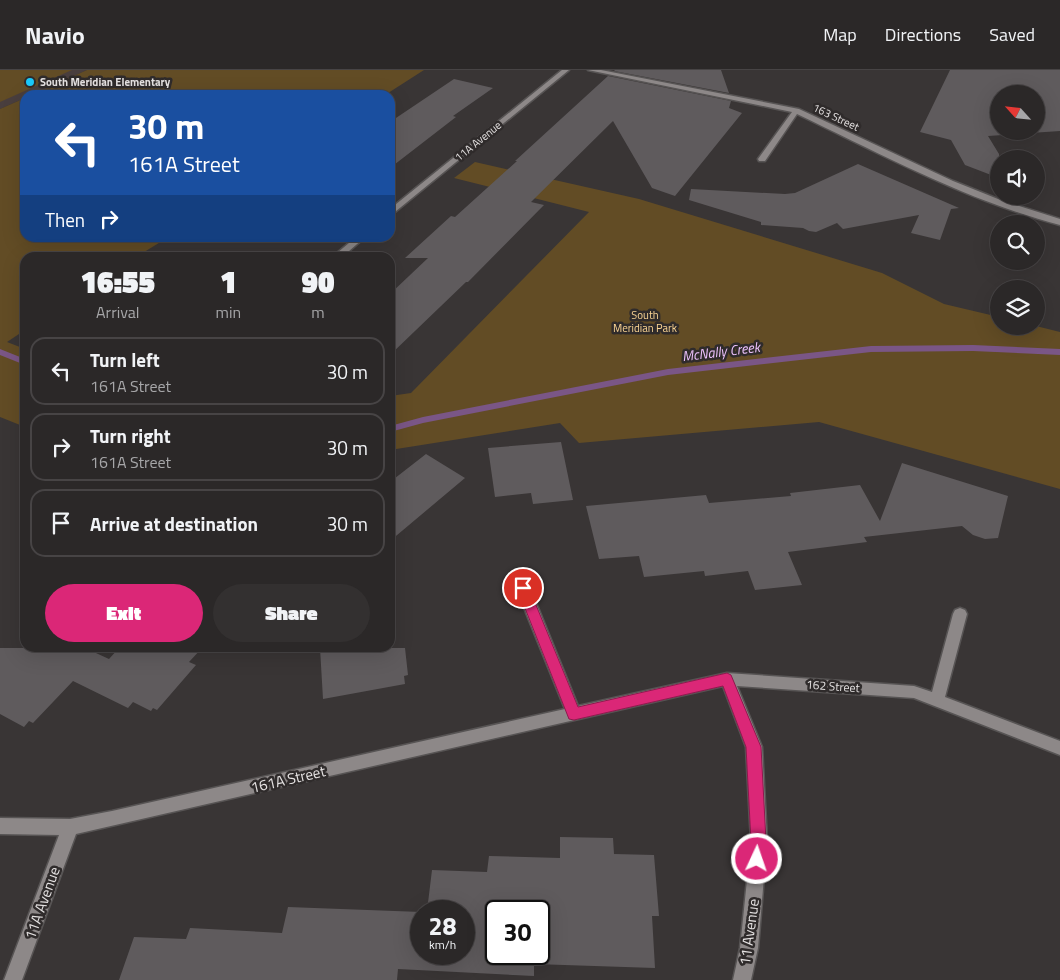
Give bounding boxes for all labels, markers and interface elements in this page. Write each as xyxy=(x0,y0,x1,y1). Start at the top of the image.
text: Navio xyxy=(25,17,85,53)
text: Map xyxy=(823,21,857,48)
text: Directions xyxy=(885,21,961,48)
text: Saved xyxy=(989,21,1035,48)
place label: South Meridian Elementary xyxy=(40,74,171,90)
marker: South Meridian Elementary xyxy=(24,76,36,88)
north arrow xyxy=(990,85,1045,140)
map controls xyxy=(990,85,1045,335)
text: 30 m xyxy=(128,99,204,153)
street label: 163 Street xyxy=(810,99,862,135)
icon: left xyxy=(45,110,110,175)
street label: 11A Avenue xyxy=(451,117,505,165)
text: 161A Street xyxy=(128,147,240,181)
button: sound xyxy=(990,150,1045,205)
text: Then xyxy=(45,205,85,234)
icon: right xyxy=(95,205,123,233)
button: search xyxy=(990,215,1045,270)
text: 16:55 xyxy=(80,259,155,305)
text: 1 xyxy=(220,259,237,305)
text: 90 xyxy=(302,259,335,305)
button: layers xyxy=(990,280,1045,335)
text: Arrival xyxy=(96,300,139,324)
text: min xyxy=(216,300,241,324)
text: m xyxy=(311,300,325,324)
park label: South Meridian Park xyxy=(613,307,678,336)
water label: McNally Creek xyxy=(681,336,763,366)
text: Turn left xyxy=(90,345,160,374)
icon: left xyxy=(47,357,75,385)
text: 30 m xyxy=(327,357,368,386)
text: 161A Street xyxy=(90,374,171,398)
text: Turn right xyxy=(90,421,171,450)
icon: right xyxy=(47,433,75,461)
text: 30 m xyxy=(327,433,368,462)
text: 161A Street xyxy=(90,450,171,474)
icon: arrive xyxy=(47,509,75,537)
text: Arrive at destination xyxy=(90,509,258,538)
text: 30 m xyxy=(327,509,368,538)
pin xyxy=(502,567,544,609)
icon: arrive xyxy=(509,574,537,602)
button: Exit xyxy=(45,584,203,642)
button: Share xyxy=(213,584,370,642)
street label: 162 Street xyxy=(806,675,861,697)
street label: 161A Street xyxy=(248,759,328,799)
position arrow xyxy=(730,832,782,884)
street label: 11A Avenue xyxy=(18,863,66,943)
street label: 11 Avenue xyxy=(733,897,765,967)
speed limit sign: 30 xyxy=(485,900,550,965)
text: 28 xyxy=(428,907,457,945)
text: km/h xyxy=(429,935,456,954)

